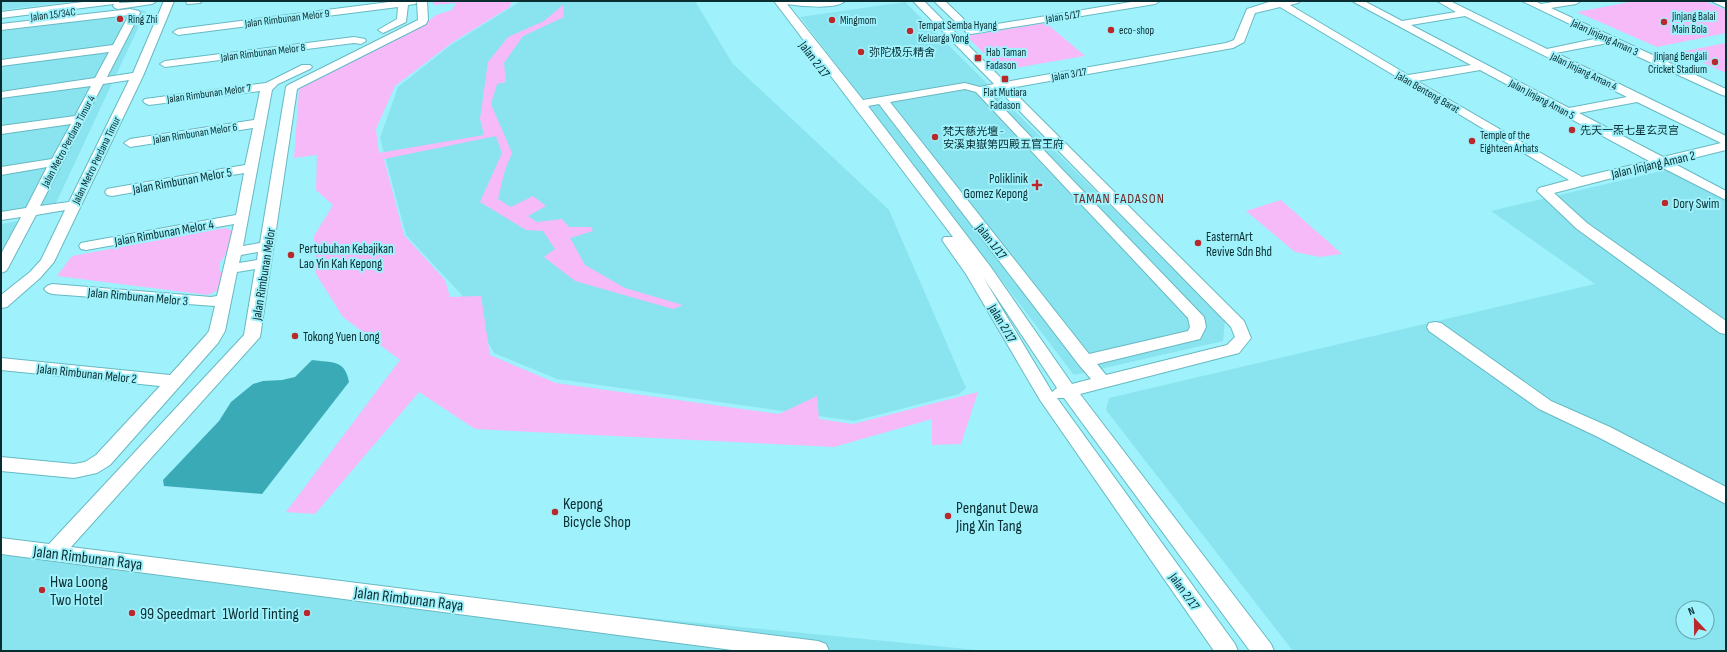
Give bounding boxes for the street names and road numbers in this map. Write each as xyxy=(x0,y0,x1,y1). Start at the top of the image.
street label: Jalan 15/34C xyxy=(29,5,76,24)
street label: Jalan Rimbunan Melor 9 xyxy=(243,7,330,30)
street label: Jalan 5/17 xyxy=(1044,7,1082,26)
street label: Jalan Jinjang Aman 3 xyxy=(1568,16,1641,59)
street label: Jalan 2/17 xyxy=(795,37,834,82)
street label: Jalan Rimbunan Melor 8 xyxy=(219,41,306,64)
street label: Jalan Jinjang Aman 4 xyxy=(1547,49,1620,93)
street label: Jalan 3/17 xyxy=(1050,65,1088,84)
street label: Jalan Benteng Barat xyxy=(1393,68,1463,116)
street label: Jalan Jinjang Aman 5 xyxy=(1506,76,1577,122)
street label: Jalan Rimbunan Melor 7 xyxy=(165,81,253,106)
street label: Jalan Metro Perdana Timur 4 xyxy=(38,93,98,189)
street label: Jalan Metro Perdana Timur xyxy=(69,114,123,206)
street label: Jalan Rimbunan Melor 6 xyxy=(151,120,238,147)
street label: Jalan Jinjang Aman 2 xyxy=(1609,148,1697,183)
street label: Jalan Rimbunan Melor 5 xyxy=(130,164,233,198)
street label: Jalan Rimbunan Melor 4 xyxy=(112,216,216,250)
street label: Jalan 1/17 xyxy=(972,220,1011,263)
street label: Jalan Rimbunan Melor xyxy=(249,227,279,322)
street label: Jalan Rimbunan Melor 3 xyxy=(86,285,189,309)
street label: Jalan 2/17 xyxy=(984,301,1020,346)
street label: Jalan Rimbunan Melor 2 xyxy=(35,361,138,387)
street label: Jalan Rimbunan Raya xyxy=(31,542,143,575)
street label: Jalan 2/17 xyxy=(1165,569,1203,614)
street label: Jalan Rimbunan Raya xyxy=(352,583,464,616)

